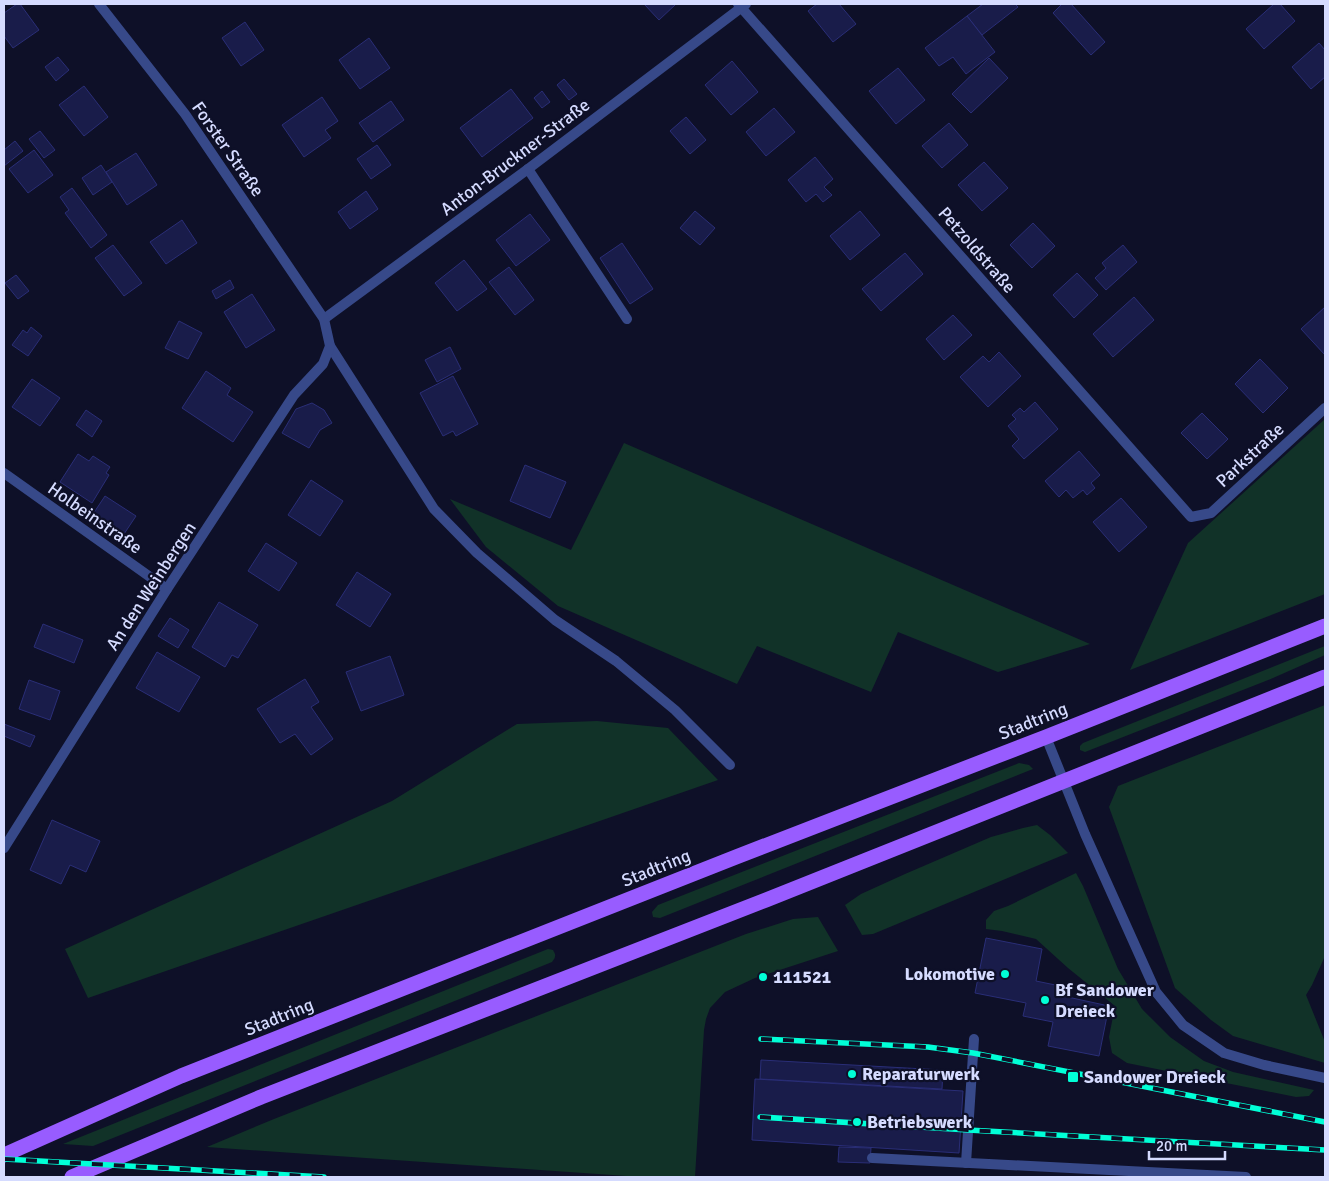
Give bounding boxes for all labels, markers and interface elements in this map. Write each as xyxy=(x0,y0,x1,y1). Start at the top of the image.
street label: Anton-Bruckner-Straße xyxy=(436,94,594,220)
street label: Forster Straße xyxy=(187,97,269,201)
street label: Petzoldstraße xyxy=(934,202,1020,298)
street label: Parkstraße xyxy=(1212,418,1288,492)
street label: Holbeinstraße xyxy=(44,477,146,559)
street label: An den Weinbergen xyxy=(101,518,201,654)
street label: Stadtring xyxy=(995,697,1071,745)
street label: Stadtring xyxy=(618,844,694,892)
place label: Lokomotive xyxy=(905,963,995,985)
place label: 111521 xyxy=(773,966,832,988)
marker: Lokomotive xyxy=(999,968,1011,980)
marker: 111521 xyxy=(757,971,769,983)
place label: Bf Sandower Dreieck xyxy=(1055,979,1155,1022)
street label: Stadtring xyxy=(241,993,317,1041)
marker: Bf Sandower Dreieck xyxy=(1039,994,1051,1006)
place label: Reparaturwerk xyxy=(862,1063,981,1085)
place label: Sandower Dreieck xyxy=(1084,1066,1226,1088)
marker: Reparaturwerk xyxy=(846,1068,858,1080)
marker: Sandower Dreieck xyxy=(1066,1070,1080,1084)
place label: Betriebswerk xyxy=(867,1111,973,1133)
marker: Betriebswerk xyxy=(851,1116,863,1128)
scale bar xyxy=(1149,1128,1225,1160)
text: 20 m xyxy=(1156,1137,1187,1155)

